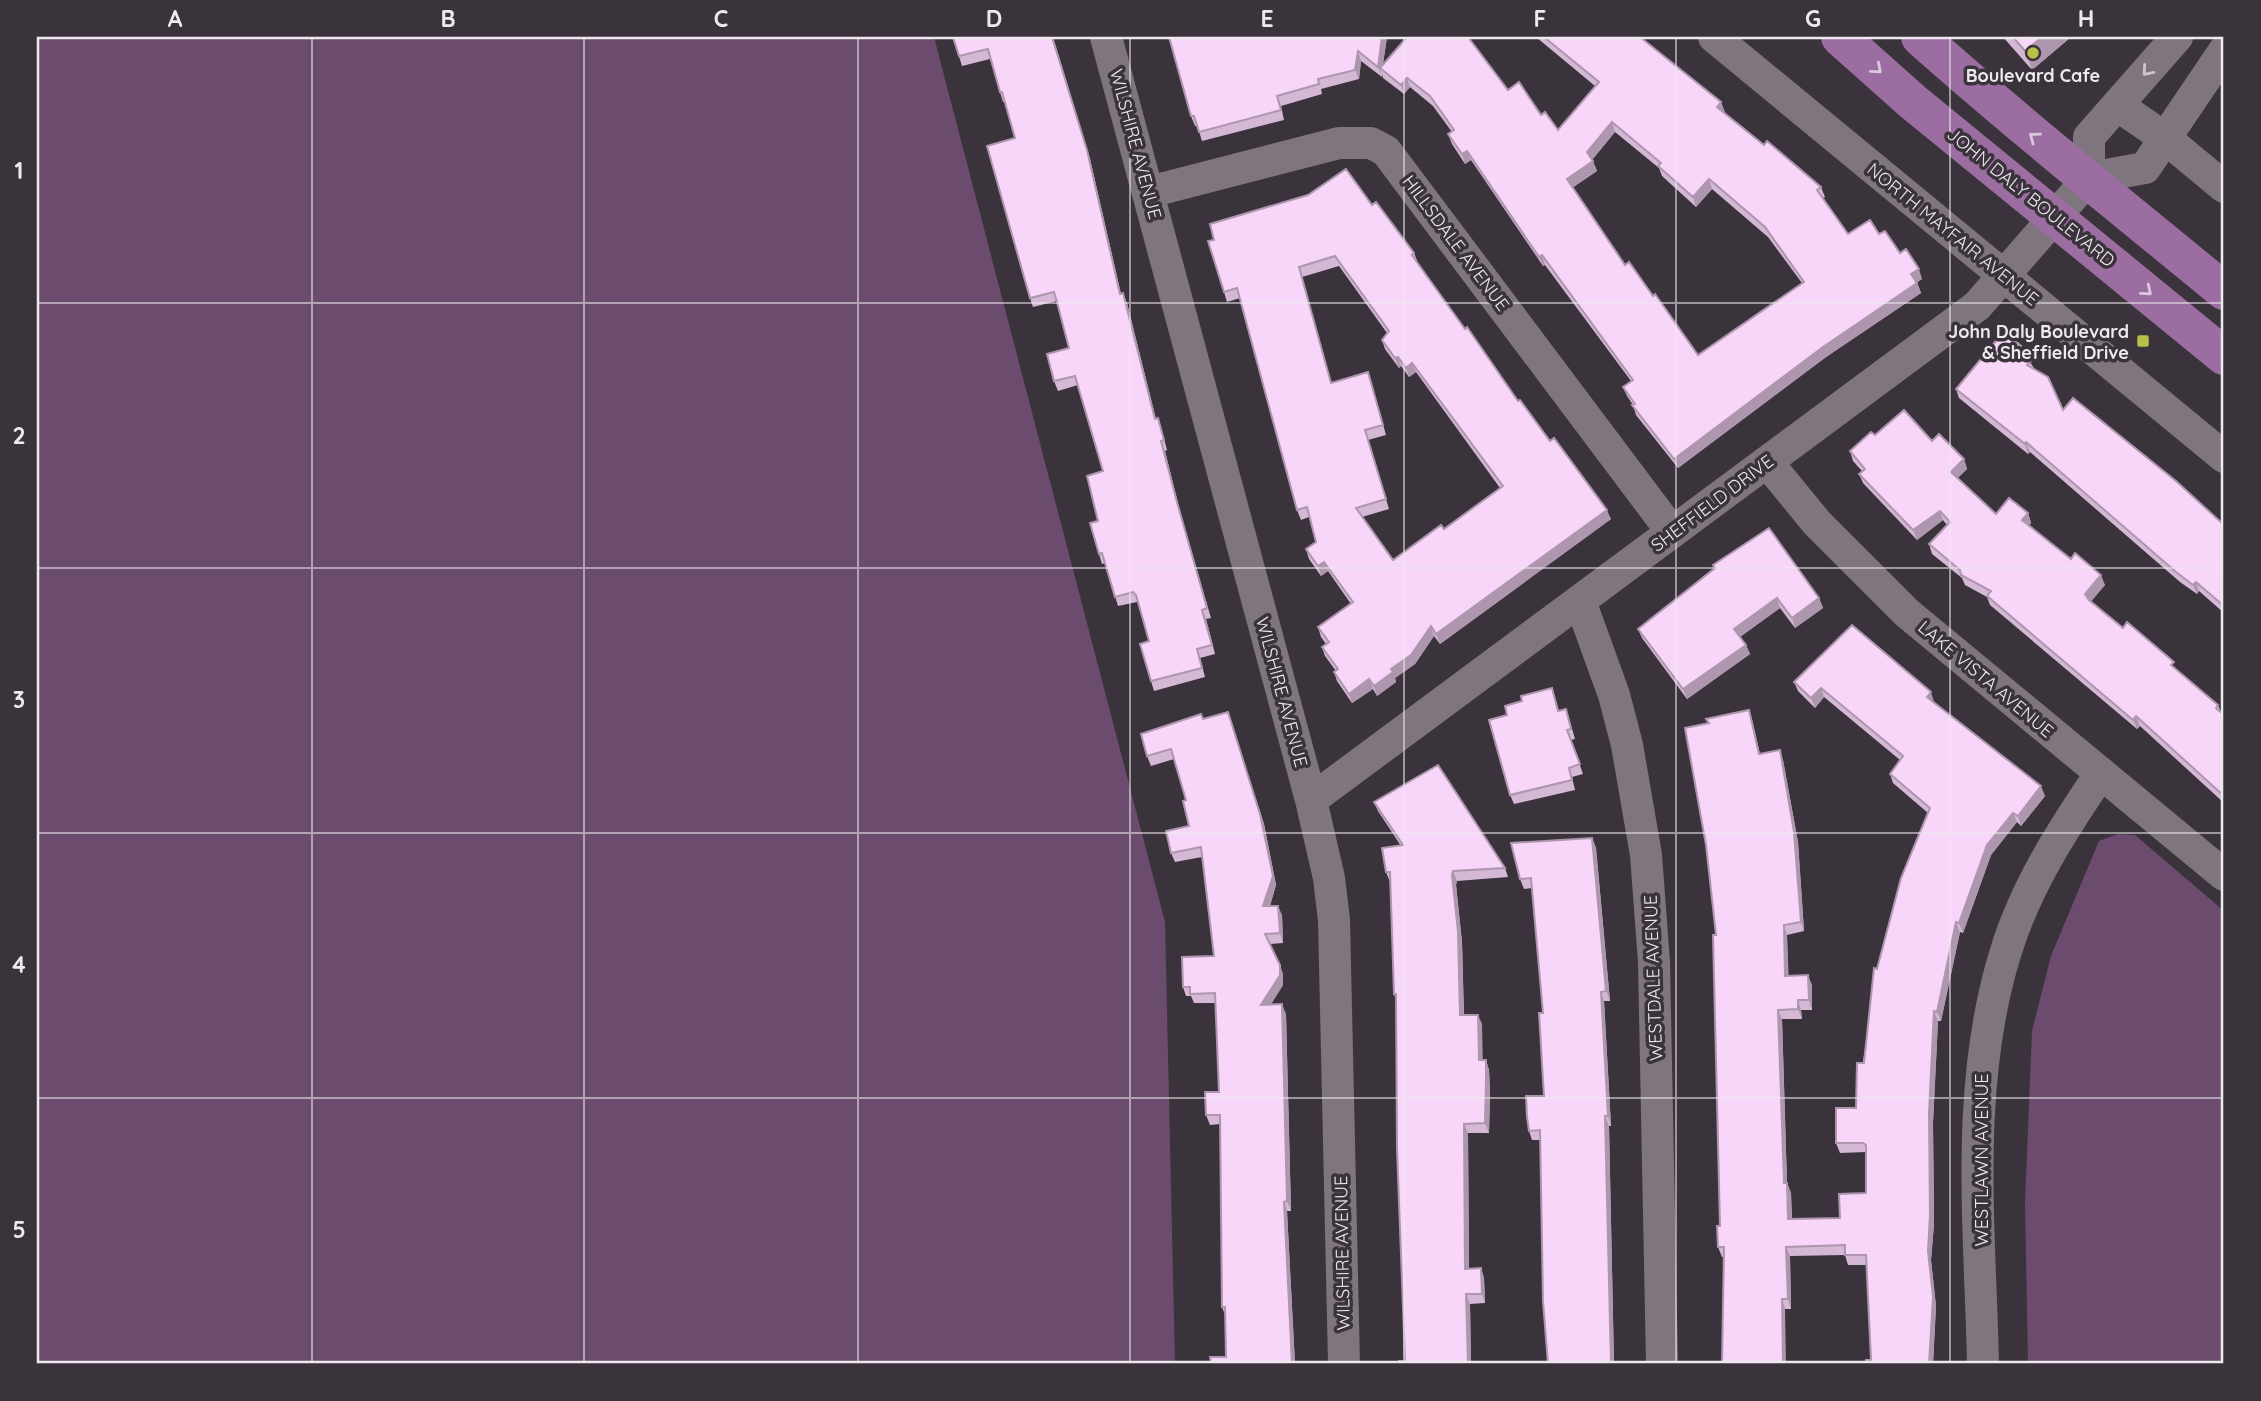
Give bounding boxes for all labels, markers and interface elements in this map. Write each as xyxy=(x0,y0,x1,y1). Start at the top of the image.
text: A xyxy=(168,4,183,33)
text: B xyxy=(440,4,456,33)
text: C xyxy=(714,4,728,33)
text: D xyxy=(986,4,1002,33)
text: E xyxy=(1260,4,1274,33)
text: F xyxy=(1534,4,1546,33)
text: G xyxy=(1805,4,1821,33)
text: H xyxy=(2078,4,2094,33)
marker: Boulevard Cafe xyxy=(2025,45,2041,61)
one-way arrow xyxy=(1868,61,1881,73)
one-way arrow xyxy=(2143,63,2155,76)
place label: Boulevard Cafe xyxy=(1966,64,2100,87)
street label: WILSHIRE AVENUE xyxy=(1105,66,1167,222)
street label: JOHN DALY BOULEVARD xyxy=(1942,122,2120,272)
one-way arrow xyxy=(2029,133,2042,146)
text: 1 xyxy=(15,156,23,185)
street label: NORTH MAYFAIR AVENUE xyxy=(1862,158,2044,310)
street label: HILLSDALE AVENUE xyxy=(1397,170,1515,316)
one-way arrow xyxy=(2138,283,2151,295)
place label: John Daly Boulevard & Sheffield Drive xyxy=(1948,320,2129,364)
marker: John Daly Boulevard & Sheffield Drive xyxy=(2135,333,2151,349)
text: 2 xyxy=(12,421,26,450)
street label: SHEFFIELD DRIVE xyxy=(1646,449,1778,557)
street label: WILSHIRE AVENUE xyxy=(1251,614,1313,770)
street label: LAKE VISTA AVENUE xyxy=(1914,616,2058,742)
text: 3 xyxy=(13,685,25,714)
street label: WESTDALE AVENUE xyxy=(1639,895,1667,1061)
text: 4 xyxy=(12,950,26,979)
street label: WESTLAWN AVENUE xyxy=(1970,1073,1993,1247)
street label: WILSHIRE AVENUE xyxy=(1329,1176,1355,1330)
text: 5 xyxy=(12,1215,26,1244)

